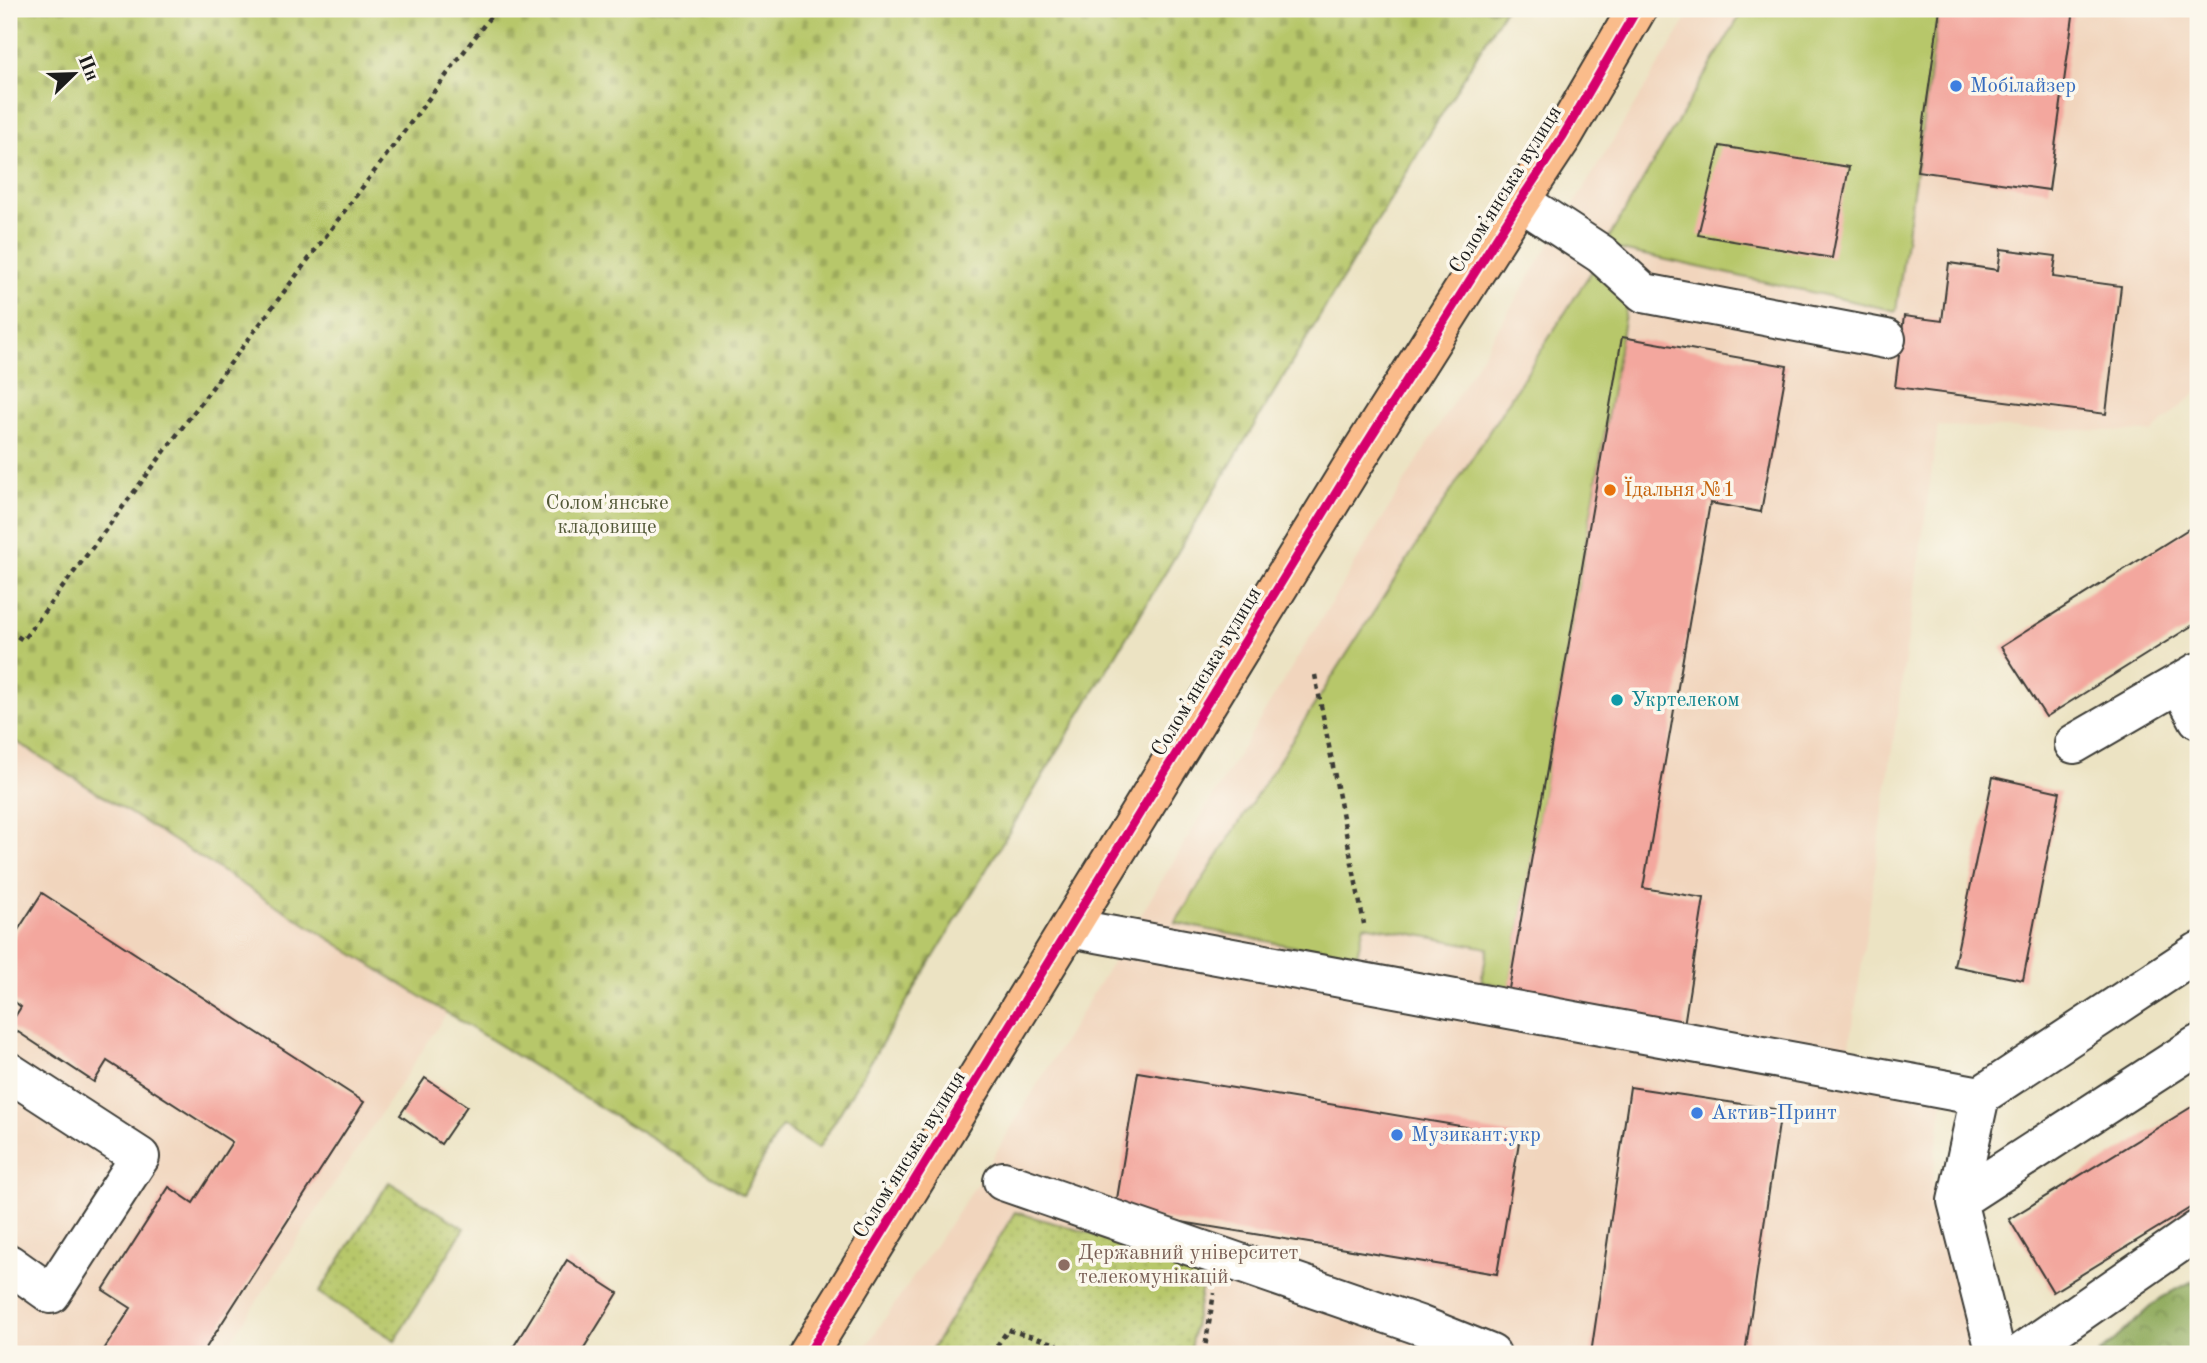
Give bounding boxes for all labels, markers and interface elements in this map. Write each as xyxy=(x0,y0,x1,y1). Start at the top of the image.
north arrow xyxy=(38,38,108,108)
text: Пн xyxy=(73,53,101,84)
place label: Мобілайзер xyxy=(1970,76,2076,97)
marker: Мобілайзер xyxy=(1948,78,1964,94)
street label: Соломʼянська вулиця xyxy=(1446,102,1566,277)
place label: Їдальня №1 xyxy=(1624,476,1735,501)
marker: Їдальня №1 xyxy=(1602,482,1618,498)
park label: Солом'янське кладовище xyxy=(545,493,669,538)
street label: Соломʼянська вулиця xyxy=(1148,584,1266,760)
place label: Укртелеком xyxy=(1631,690,1740,711)
marker: Укртелеком xyxy=(1609,692,1625,708)
street label: Соломʼянська вулиця xyxy=(850,1067,970,1242)
place label: Актив-Принт xyxy=(1711,1103,1837,1124)
marker: Актив-Принт xyxy=(1689,1105,1705,1121)
place label: Музикант.укр xyxy=(1411,1125,1541,1146)
marker: Музикант.укр xyxy=(1389,1127,1405,1143)
place label: Державний університет телекомунікацій xyxy=(1078,1243,1299,1288)
marker: Державний університет телекомунікацій xyxy=(1056,1257,1072,1273)

